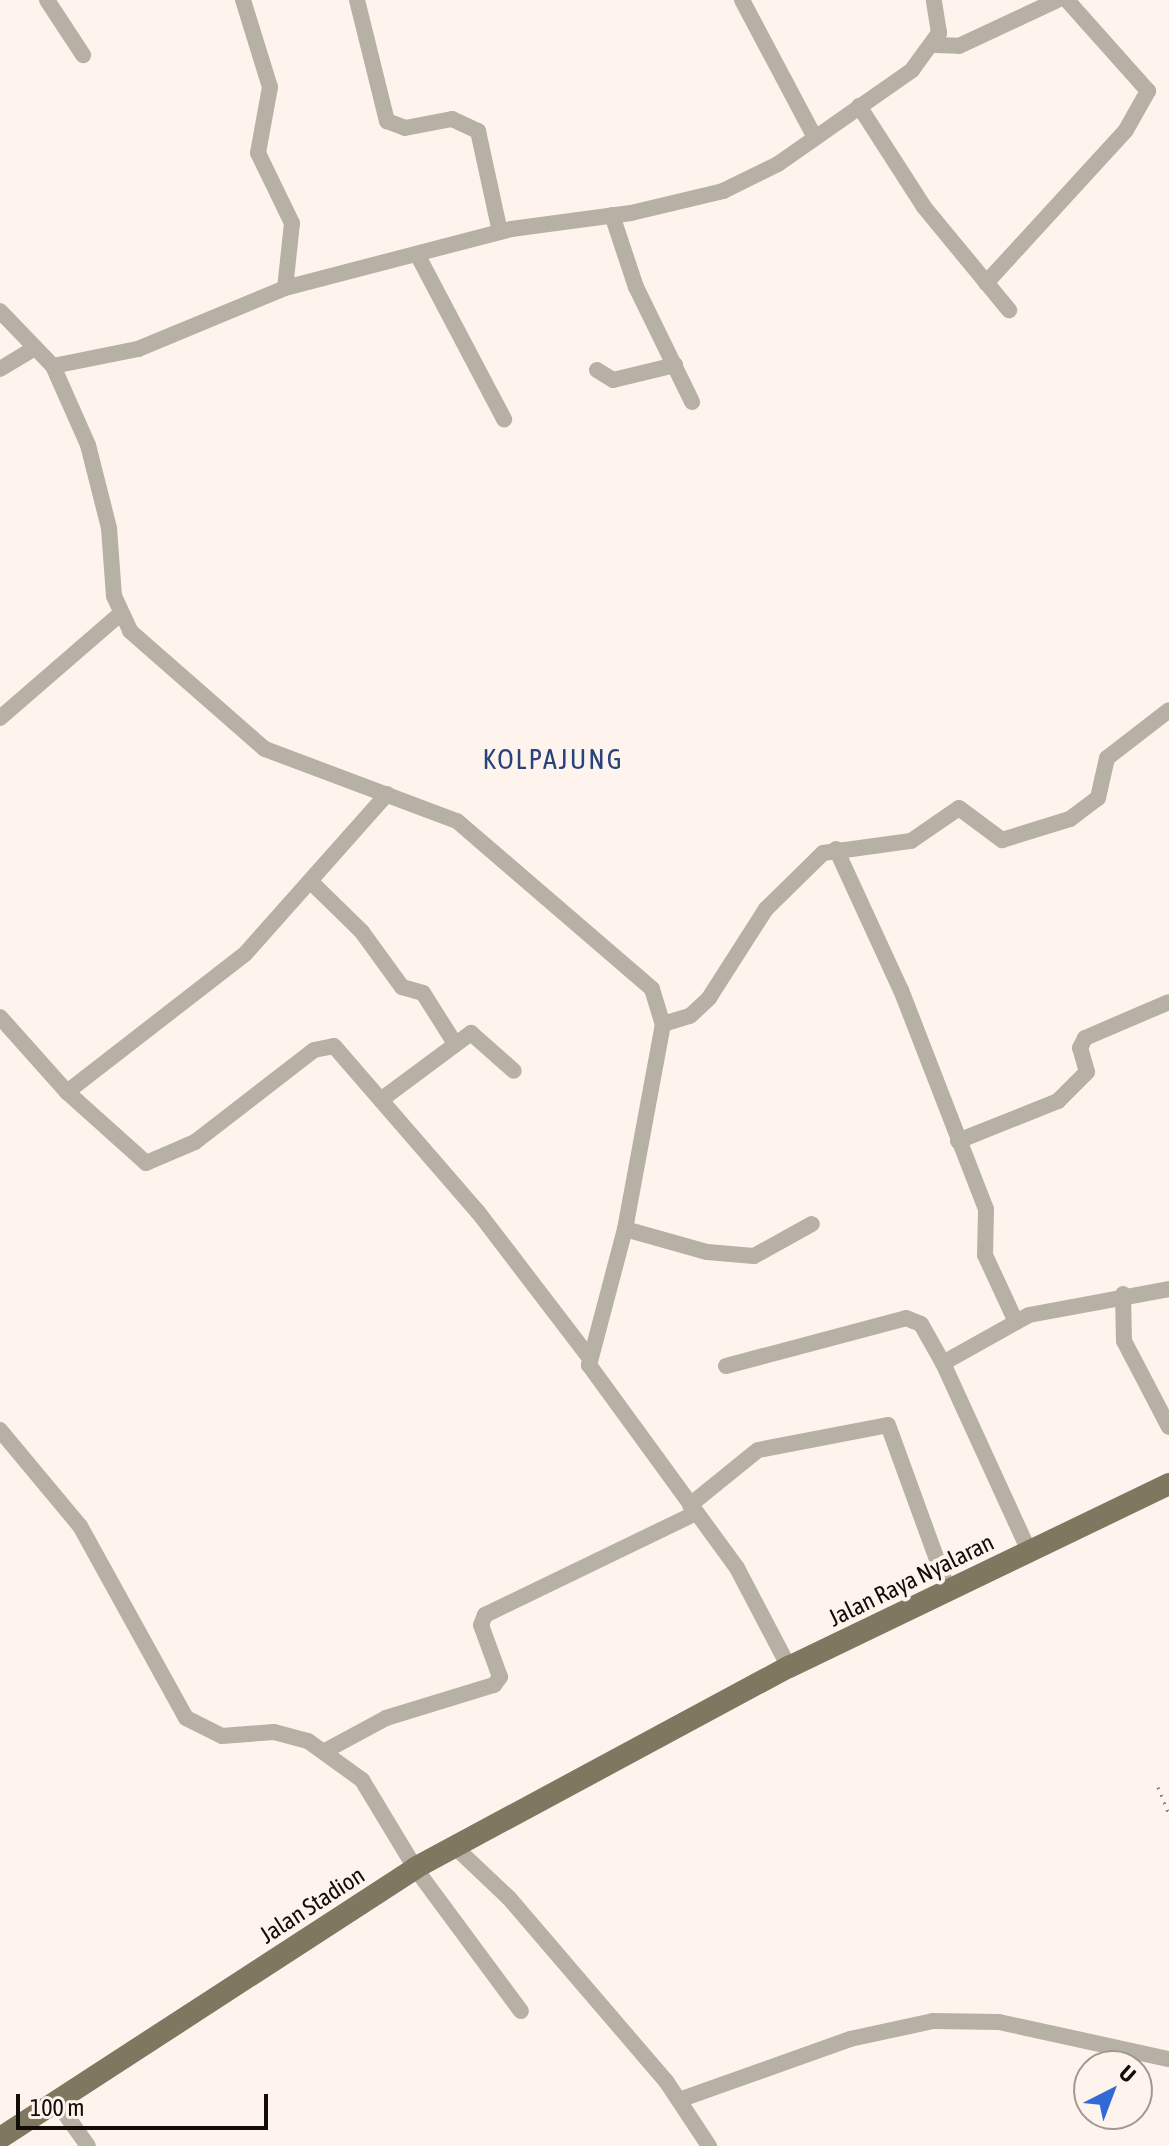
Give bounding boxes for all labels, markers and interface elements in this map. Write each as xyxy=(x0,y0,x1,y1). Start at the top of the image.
district label: KOLPAJUNG xyxy=(482,742,624,776)
street label: Jalan Raya Nyalaran xyxy=(824,1528,998,1632)
street label: Jalan Stadion xyxy=(254,1860,370,1950)
north arrow xyxy=(1073,2050,1153,2130)
text: U xyxy=(1114,2060,1141,2088)
scale bar xyxy=(20,2078,272,2128)
text: 100 m xyxy=(30,2094,84,2121)

